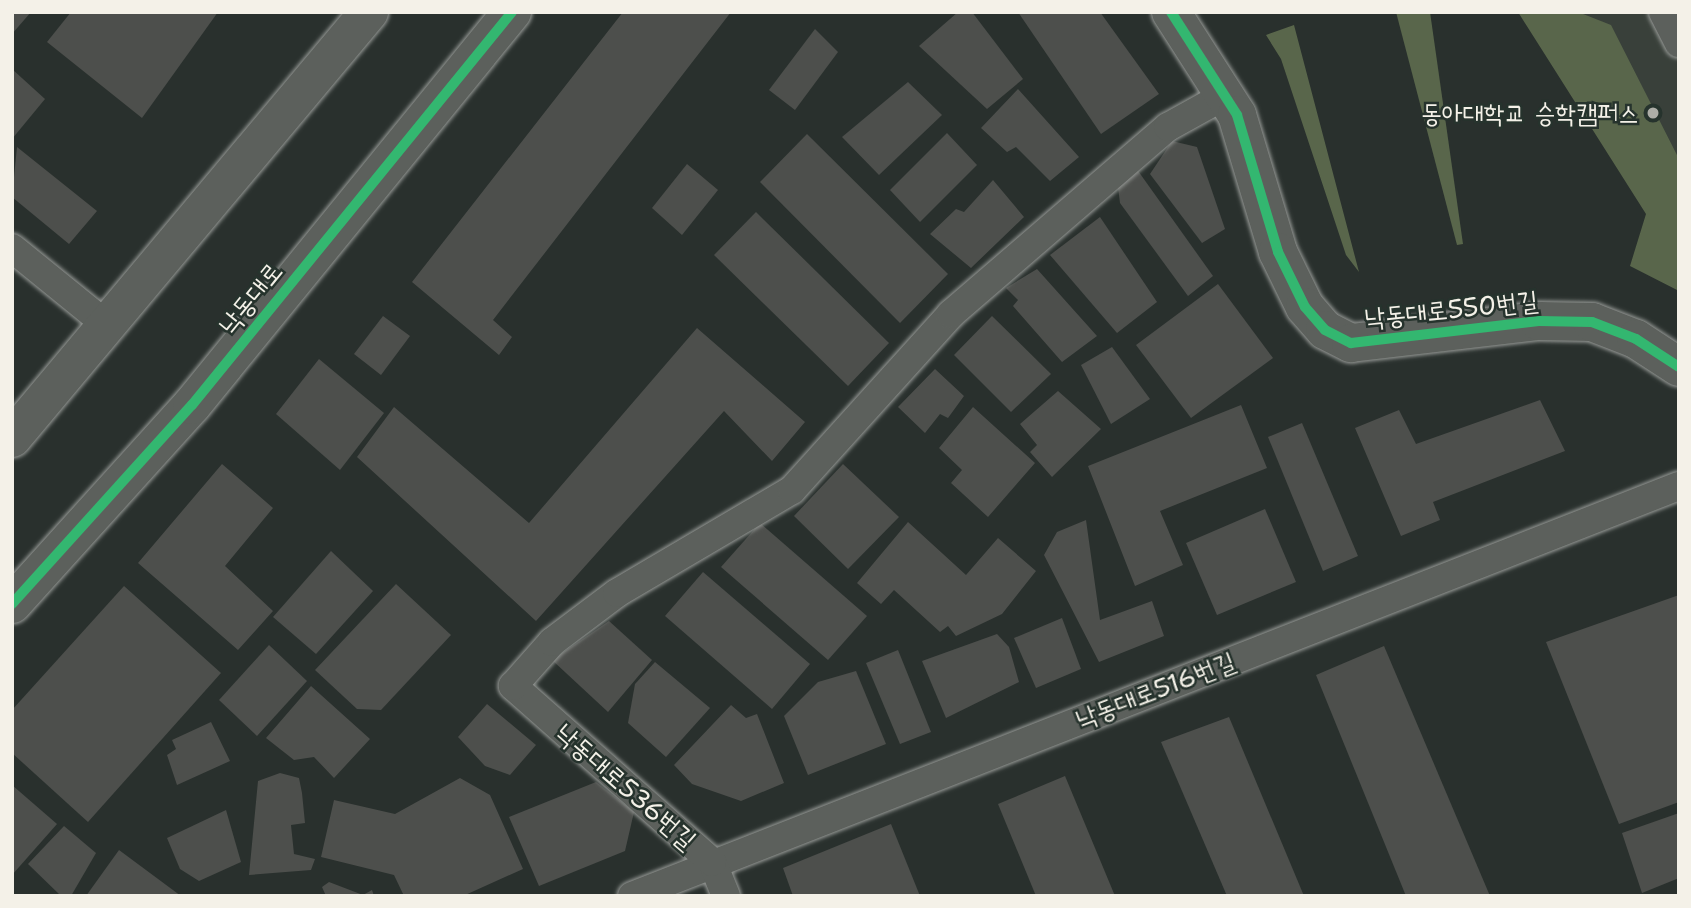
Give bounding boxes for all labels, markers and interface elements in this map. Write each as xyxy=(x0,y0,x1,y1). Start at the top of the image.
place label: 동아대학교 승학캠퍼스 xyxy=(1421,97,1639,129)
marker: 동아대학교 승학캠퍼스 xyxy=(1645,105,1661,121)
street label: 낙동대로 xyxy=(212,256,288,340)
street label: 낙동대로550번길 xyxy=(1363,284,1539,334)
street label: 낙동대로516번길 xyxy=(1071,645,1239,735)
street label: 낙동대로536번길 xyxy=(549,716,703,856)

